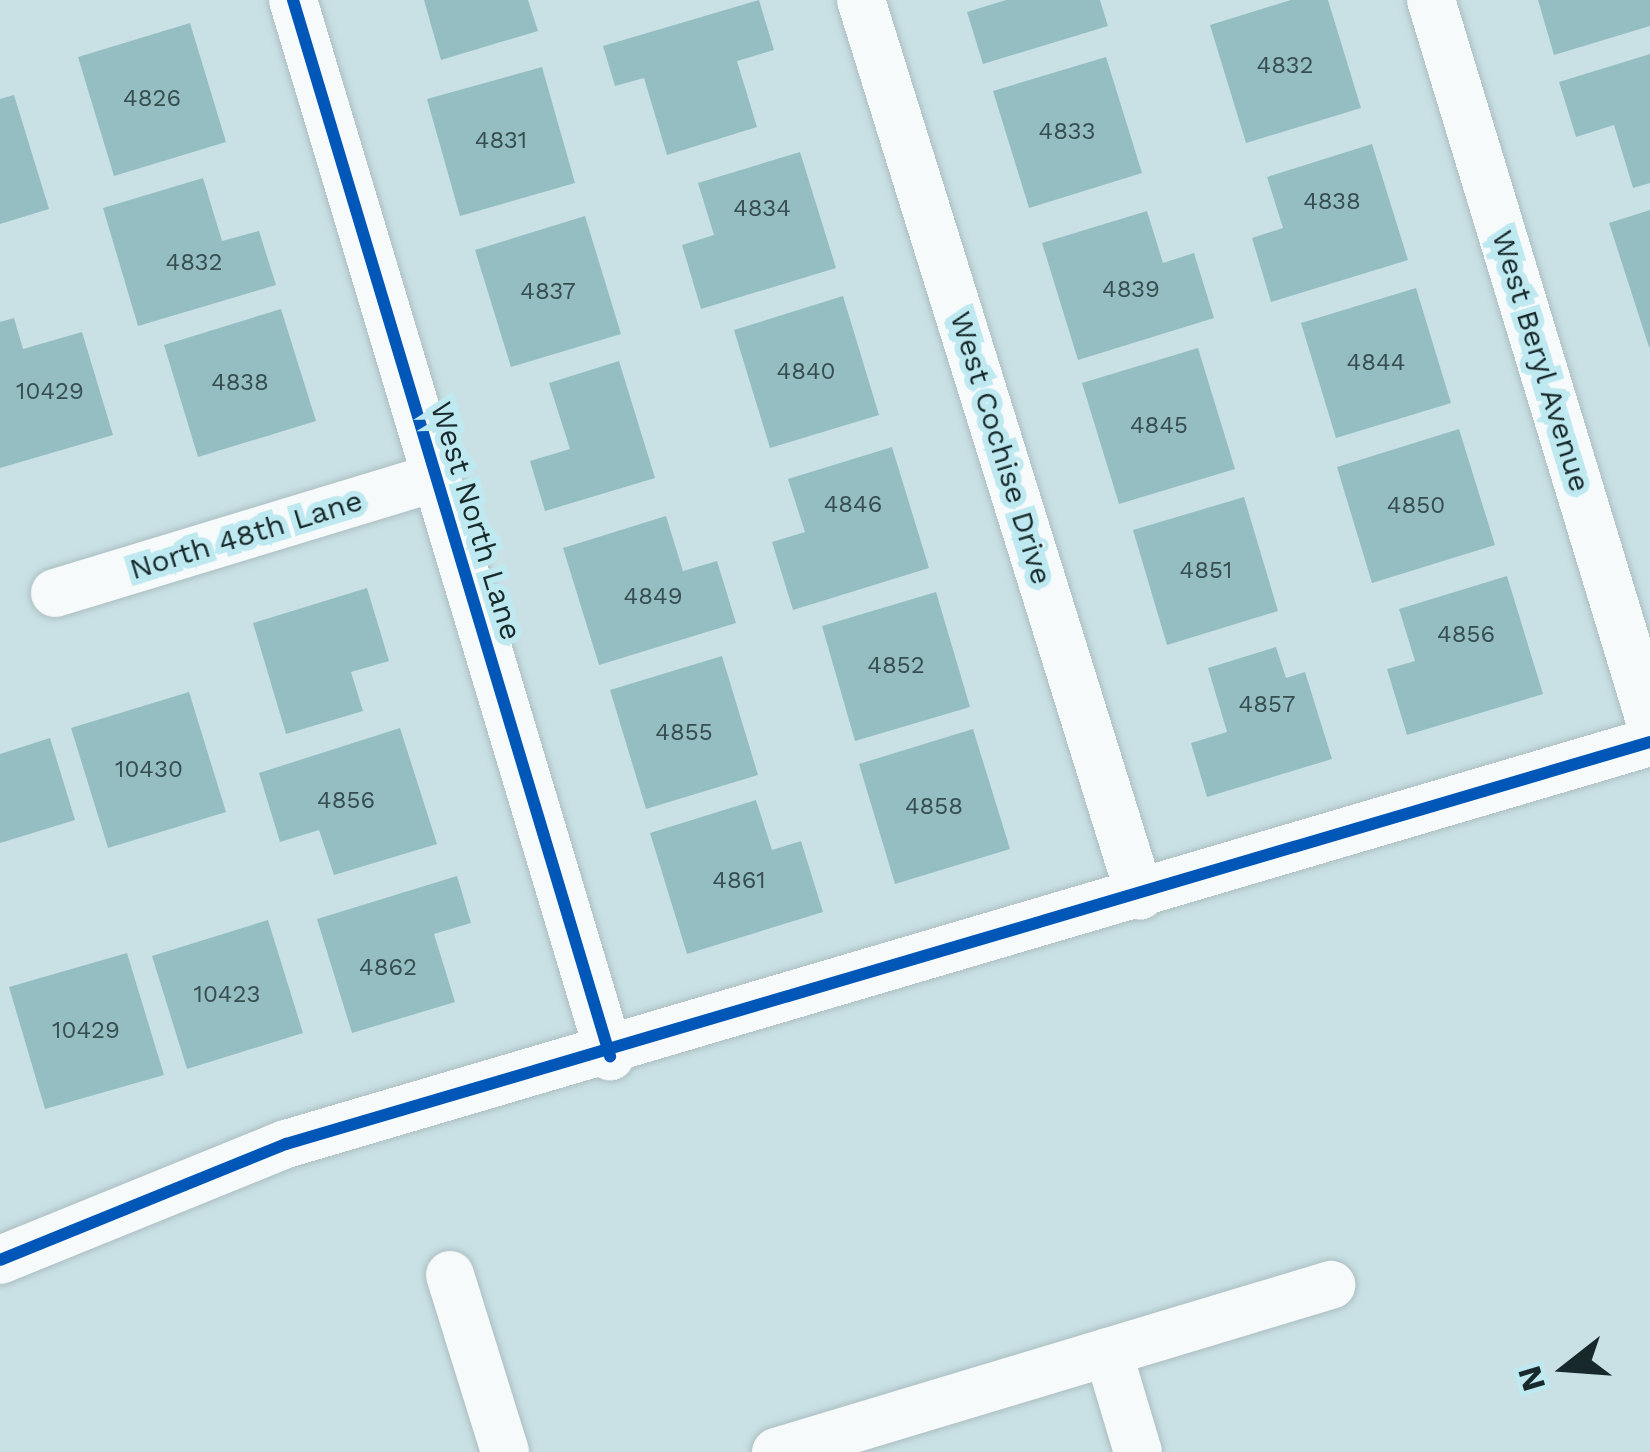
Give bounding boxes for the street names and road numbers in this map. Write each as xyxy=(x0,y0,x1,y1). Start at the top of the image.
street label: West Beryl Avenue xyxy=(1484,225,1598,497)
street label: West Cochise Drive xyxy=(942,307,1060,589)
street label: West North Lane xyxy=(423,398,529,644)
street label: North 48th Lane xyxy=(125,482,367,588)

